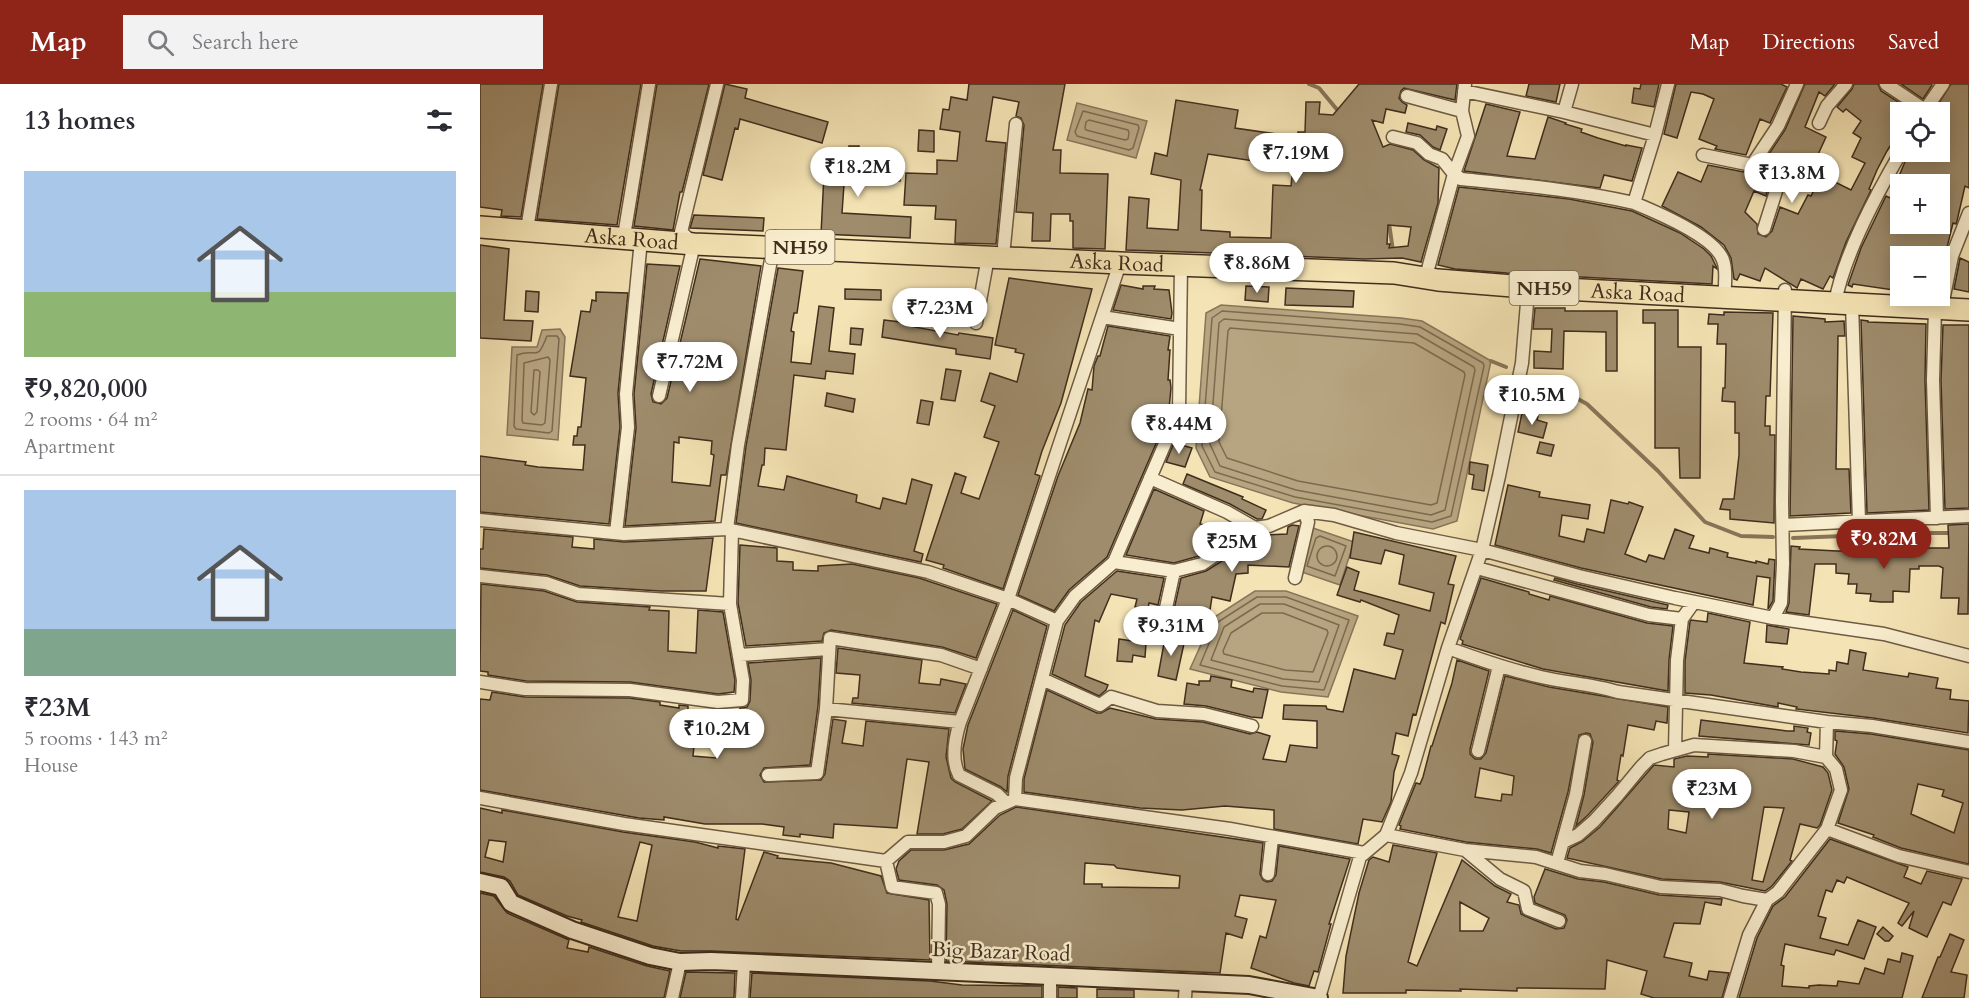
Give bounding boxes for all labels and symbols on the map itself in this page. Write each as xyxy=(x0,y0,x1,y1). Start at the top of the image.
pin: ₹7.19M xyxy=(1247,133,1345,184)
pin: ₹18.2M xyxy=(809,147,907,198)
pin: ₹13.8M xyxy=(1743,153,1841,204)
street label: Aska Road xyxy=(583,221,680,257)
road number: NH59 xyxy=(766,230,834,264)
pin: ₹8.86M xyxy=(1208,243,1306,294)
street label: Aska Road xyxy=(1069,246,1164,279)
road number: NH59 xyxy=(1510,271,1578,305)
street label: Aska Road xyxy=(1590,276,1685,310)
pin: ₹7.23M xyxy=(891,288,989,339)
pin: ₹7.72M xyxy=(641,342,739,393)
pin: ₹10.5M xyxy=(1483,375,1581,426)
pin: ₹8.44M xyxy=(1130,404,1228,455)
pin: ₹9.82M xyxy=(1835,519,1933,570)
pin: ₹25M xyxy=(1196,522,1268,573)
pin: ₹9.31M xyxy=(1122,606,1220,657)
pin: ₹10.2M xyxy=(668,709,766,760)
pin: ₹23M xyxy=(1676,769,1748,820)
street label: Big Bazar Road xyxy=(931,935,1071,969)

